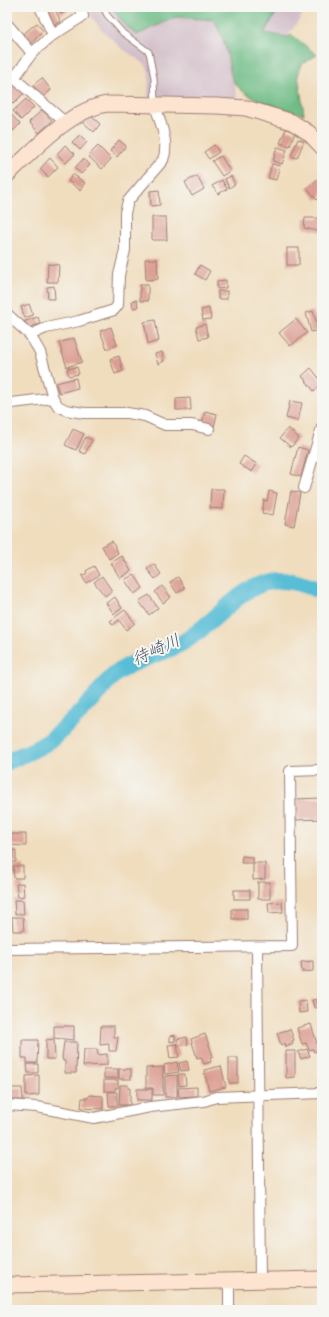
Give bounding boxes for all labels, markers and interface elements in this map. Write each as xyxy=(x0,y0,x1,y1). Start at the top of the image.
water label: 待崎川 xyxy=(129,630,185,674)

